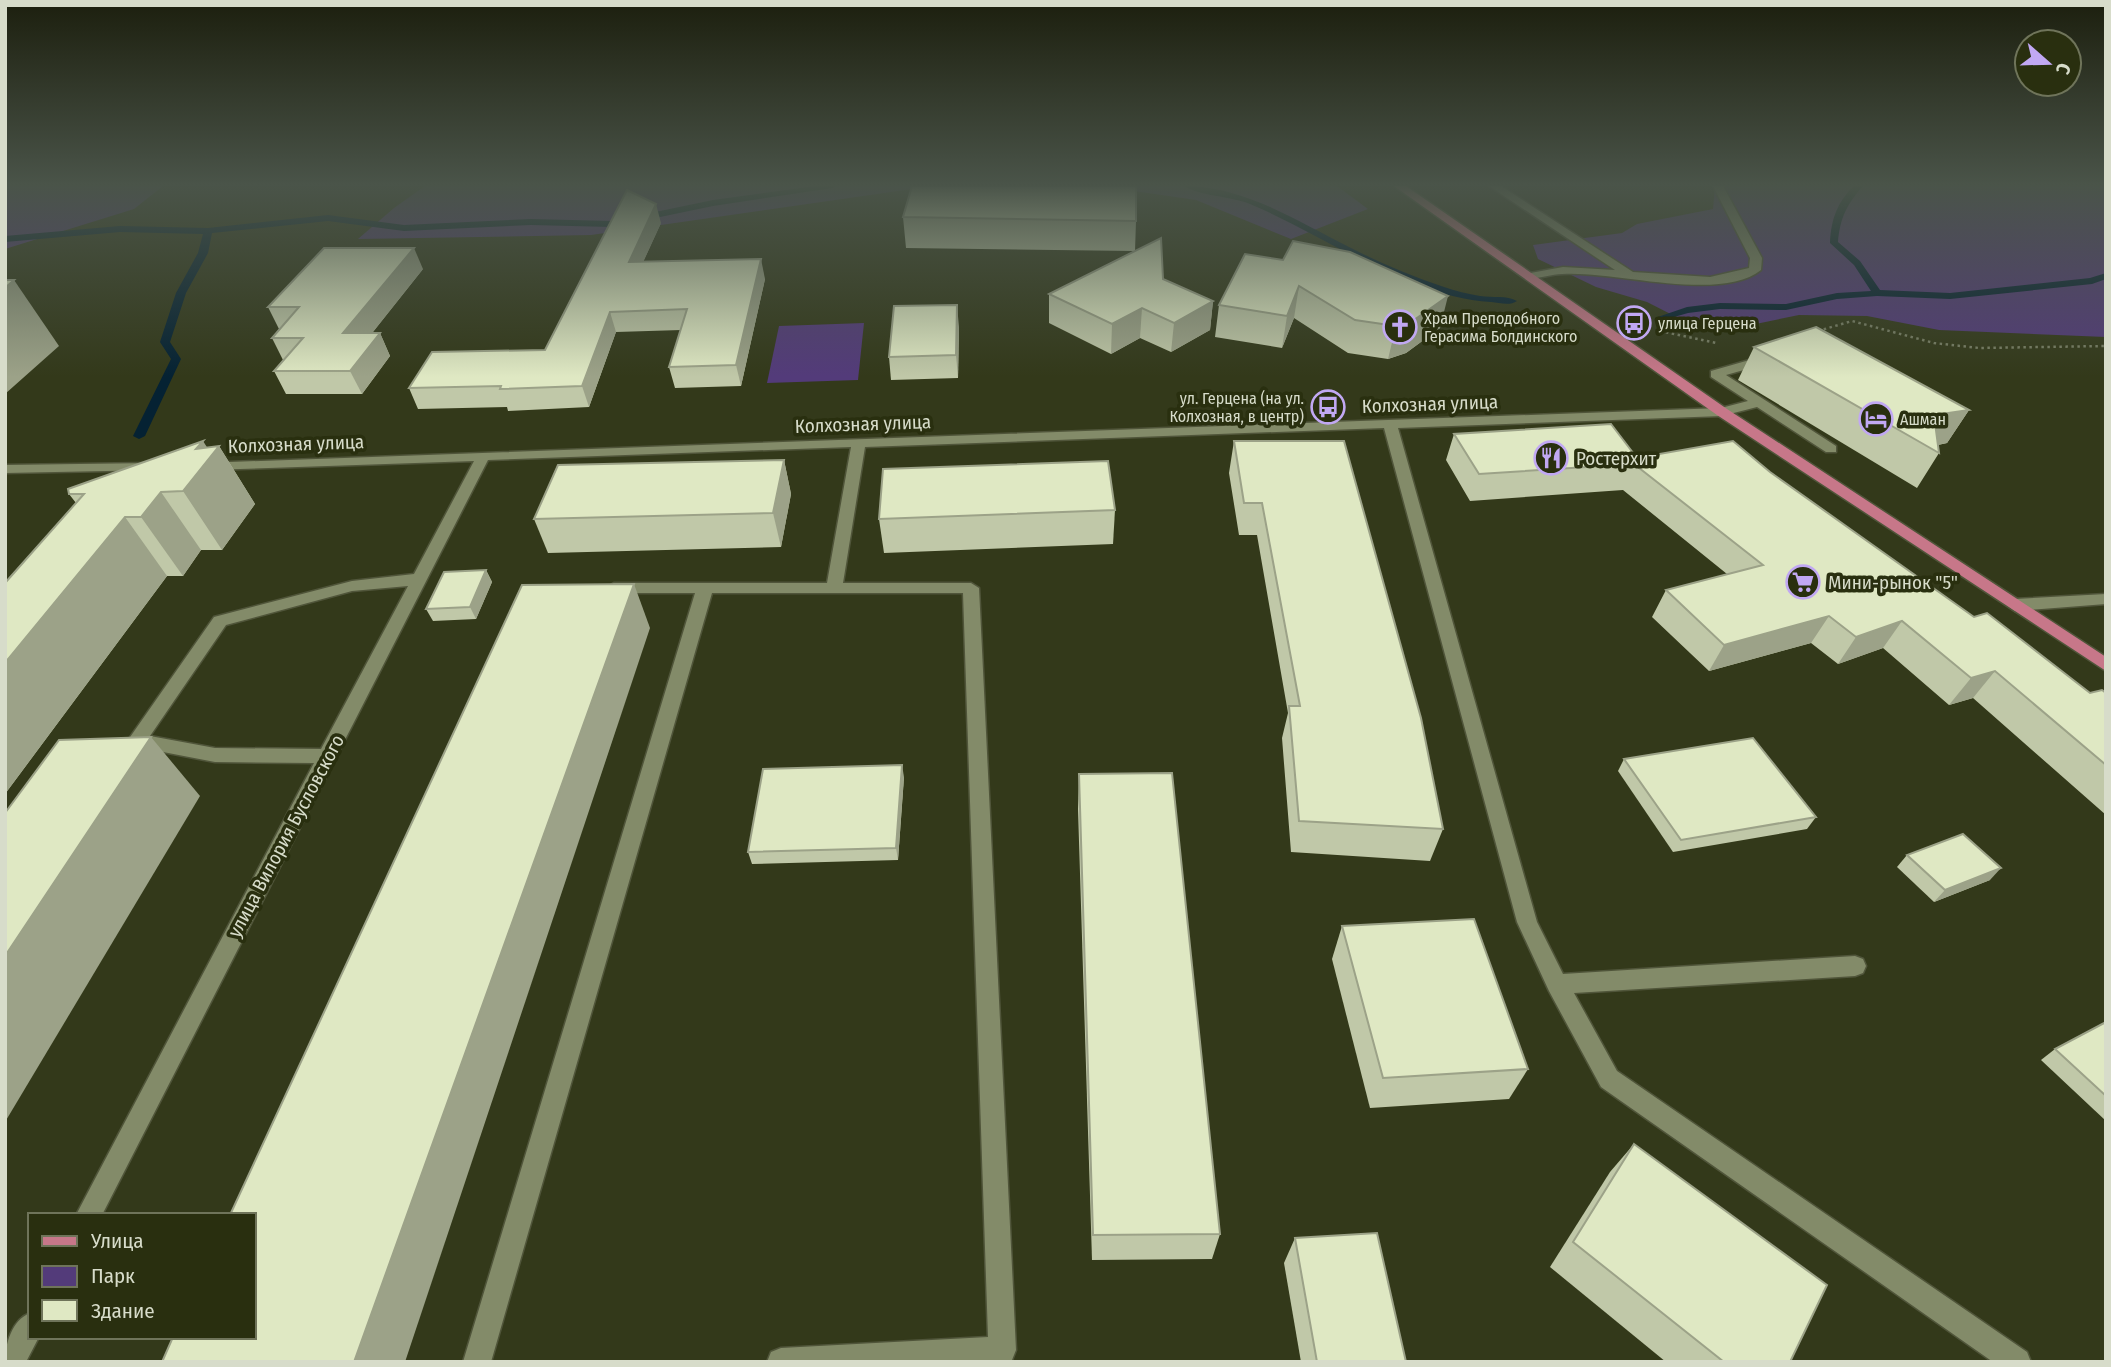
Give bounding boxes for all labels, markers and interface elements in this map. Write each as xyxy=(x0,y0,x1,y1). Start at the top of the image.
north arrow xyxy=(2013,28,2083,98)
text: С xyxy=(2051,60,2076,77)
bus stop icon: улица Герцена xyxy=(1615,304,1653,342)
church icon: Храм Преподобного Герасима Болдинского xyxy=(1381,308,1419,346)
place label: Храм Преподобного Герасима Болдинского xyxy=(1424,309,1578,346)
place label: улица Герцена xyxy=(1658,314,1757,333)
bus stop icon: ул. Герцена (на ул. Колхозная, в центр) xyxy=(1309,388,1347,426)
place label: ул. Герцена (на ул. Колхозная, в центр) xyxy=(1170,389,1304,426)
street label: Колхозная улица xyxy=(1361,390,1499,418)
hotel icon: Ашман xyxy=(1857,400,1895,438)
street label: Колхозная улица xyxy=(794,410,932,438)
place label: Ашман xyxy=(1900,410,1946,429)
street label: Колхозная улица xyxy=(227,430,365,458)
restaurant icon: Ростерхит xyxy=(1532,439,1570,477)
place label: Ростерхит xyxy=(1576,447,1657,470)
supermarket icon: Мини-рынок "5" xyxy=(1784,563,1822,601)
place label: Мини-рынок "5" xyxy=(1828,571,1958,594)
street label: улица Вилория Бусловского xyxy=(223,731,349,941)
legend xyxy=(28,1213,256,1339)
text: Улица xyxy=(90,1228,144,1254)
text: Парк xyxy=(91,1263,135,1289)
text: Здание xyxy=(91,1298,155,1324)

